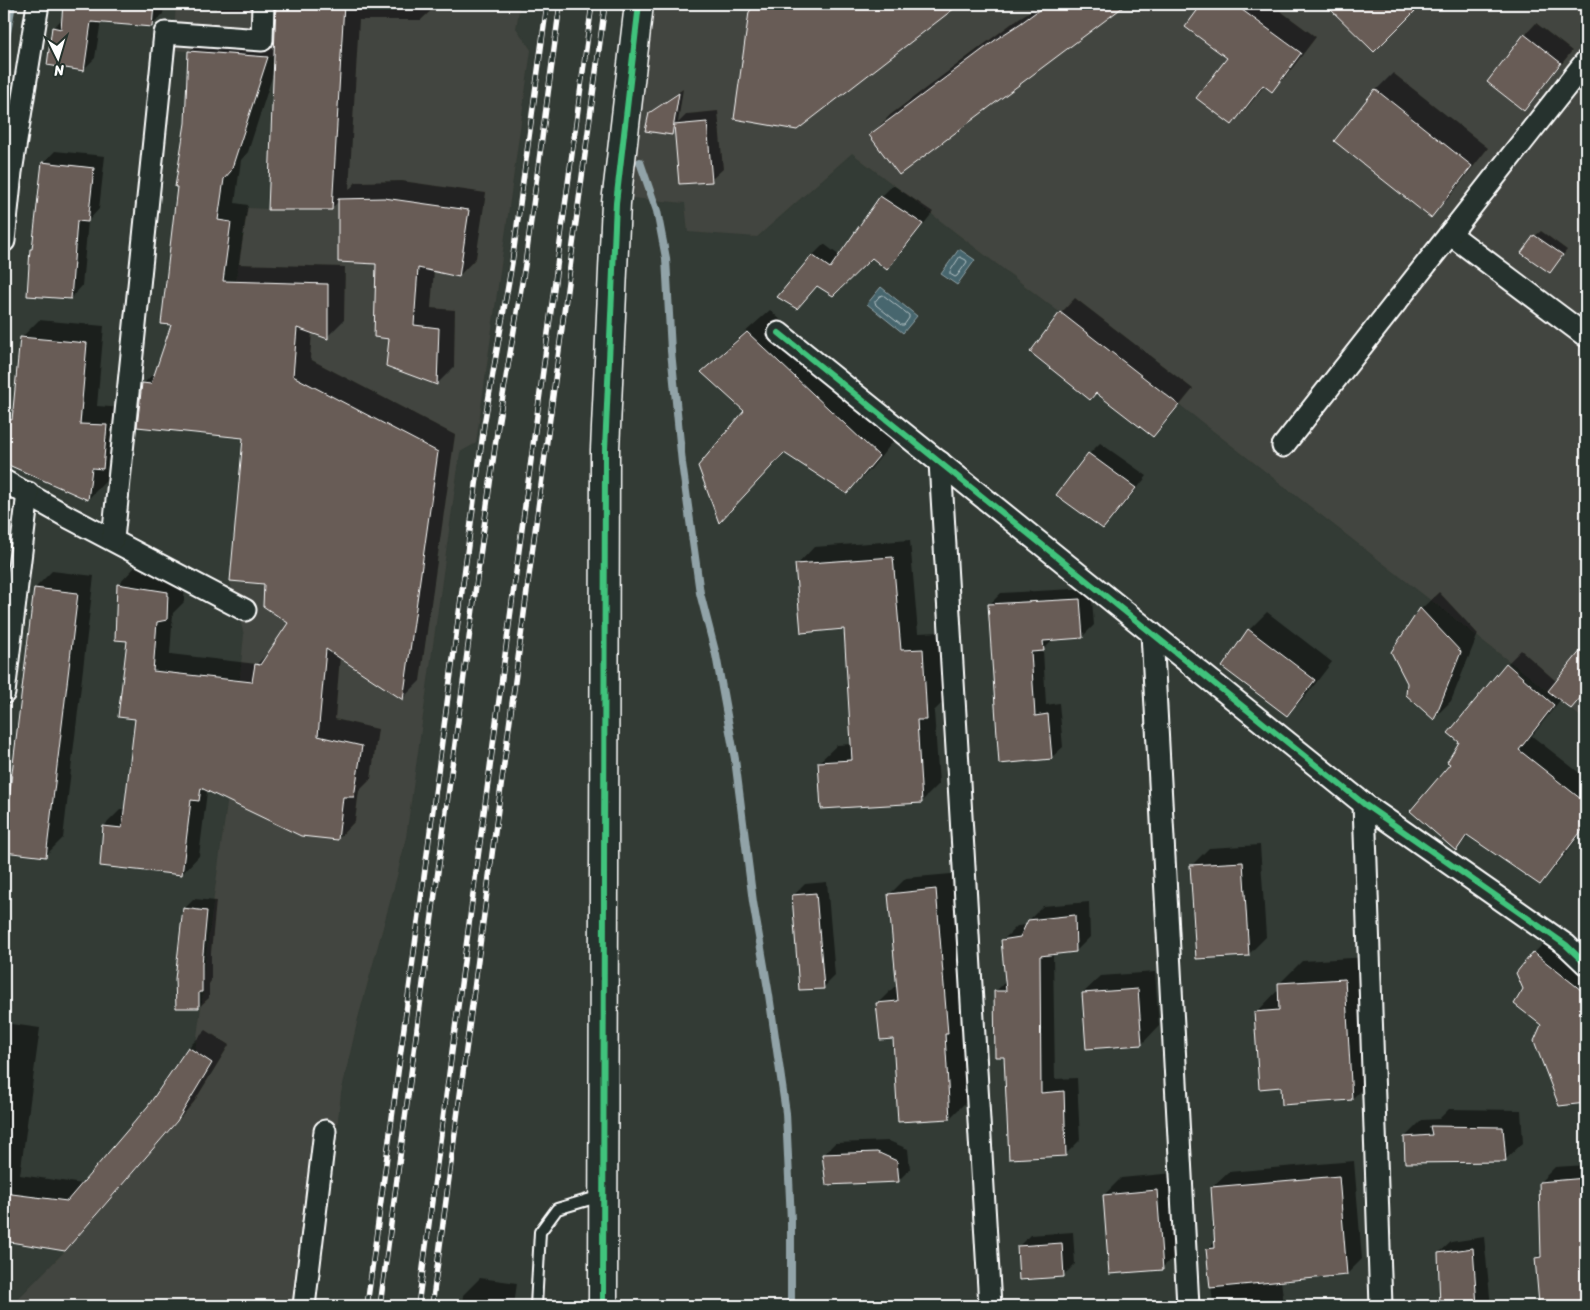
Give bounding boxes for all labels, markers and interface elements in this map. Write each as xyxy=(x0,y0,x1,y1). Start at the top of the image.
north arrow xyxy=(32,32,82,82)
text: N xyxy=(53,57,66,83)

